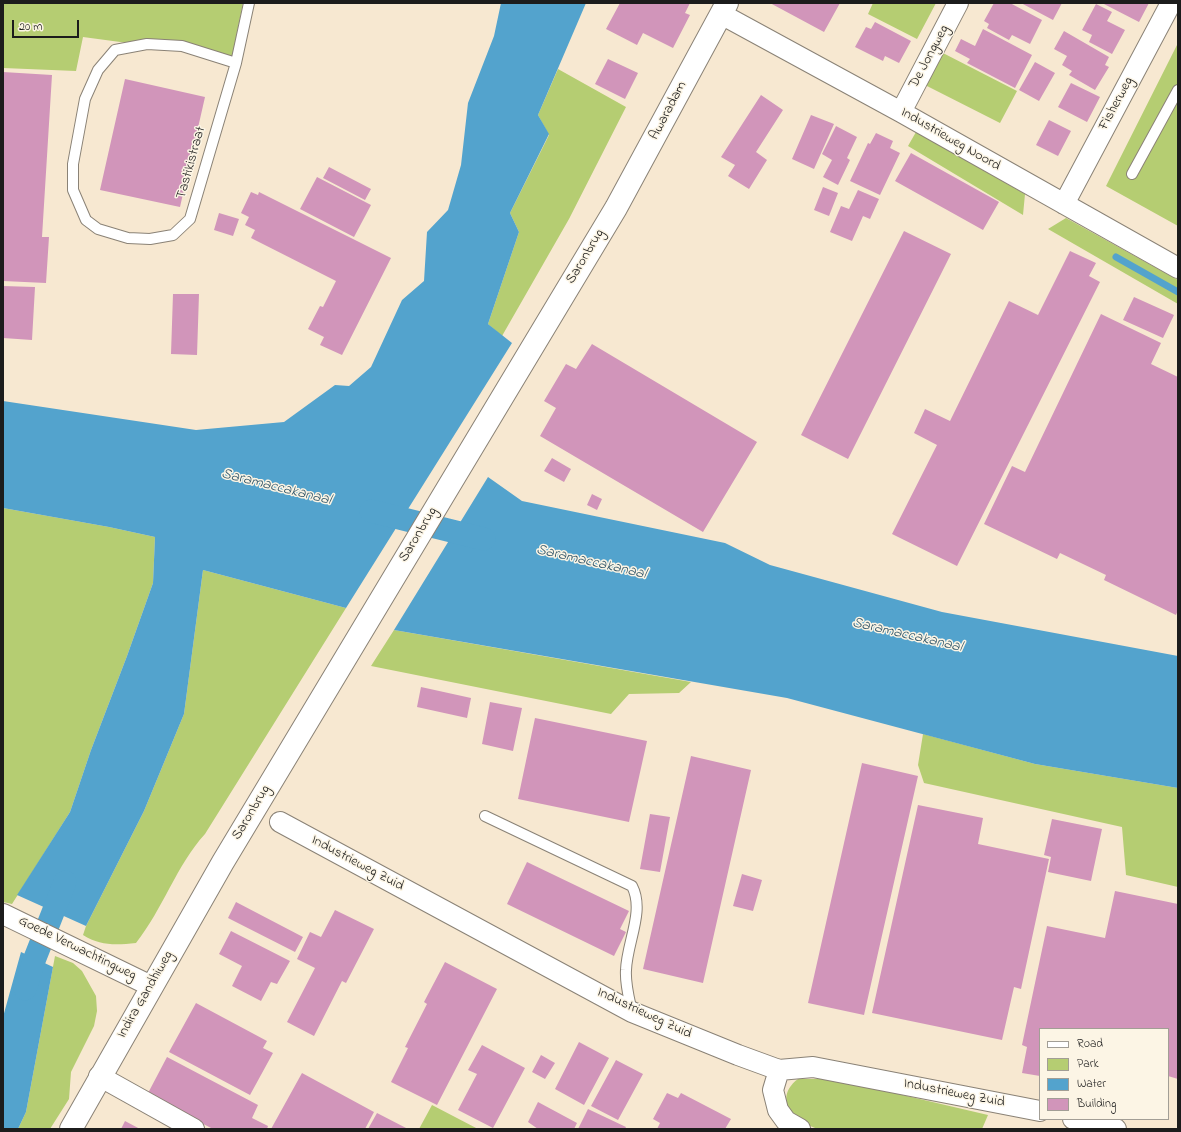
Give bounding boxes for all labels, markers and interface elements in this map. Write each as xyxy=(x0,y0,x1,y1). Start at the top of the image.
scale bar xyxy=(14,12,81,38)
text: 20 m xyxy=(19,18,42,36)
street label: De Jongweg xyxy=(906,23,954,91)
street label: Fisherweg xyxy=(1096,75,1138,133)
street label: Awaradam xyxy=(647,79,691,143)
street label: Industrieweg Noord xyxy=(897,105,1003,175)
street label: Tastikistraat xyxy=(174,125,210,201)
street label: Saronbrug xyxy=(563,227,609,287)
water label: Saramaccakanaal xyxy=(219,466,333,510)
street label: Saronbrug xyxy=(396,505,442,565)
water label: Saramaccakanaal xyxy=(534,542,648,584)
water label: Saramaccakanaal xyxy=(850,615,964,657)
street label: Saronbrug xyxy=(229,783,275,843)
street label: Industrieweg Zuid xyxy=(308,833,406,895)
street label: Goede Verwachtingweg xyxy=(15,913,139,985)
street label: Indira Gandhiweg xyxy=(114,948,178,1042)
street label: Industrieweg Zuid xyxy=(594,985,694,1043)
legend xyxy=(1039,1028,1169,1120)
text: Road xyxy=(1077,1035,1103,1053)
text: Park xyxy=(1077,1055,1099,1073)
text: Water xyxy=(1077,1075,1106,1093)
street label: Industrieweg Zuid xyxy=(902,1076,1006,1112)
text: Building xyxy=(1077,1095,1116,1113)

